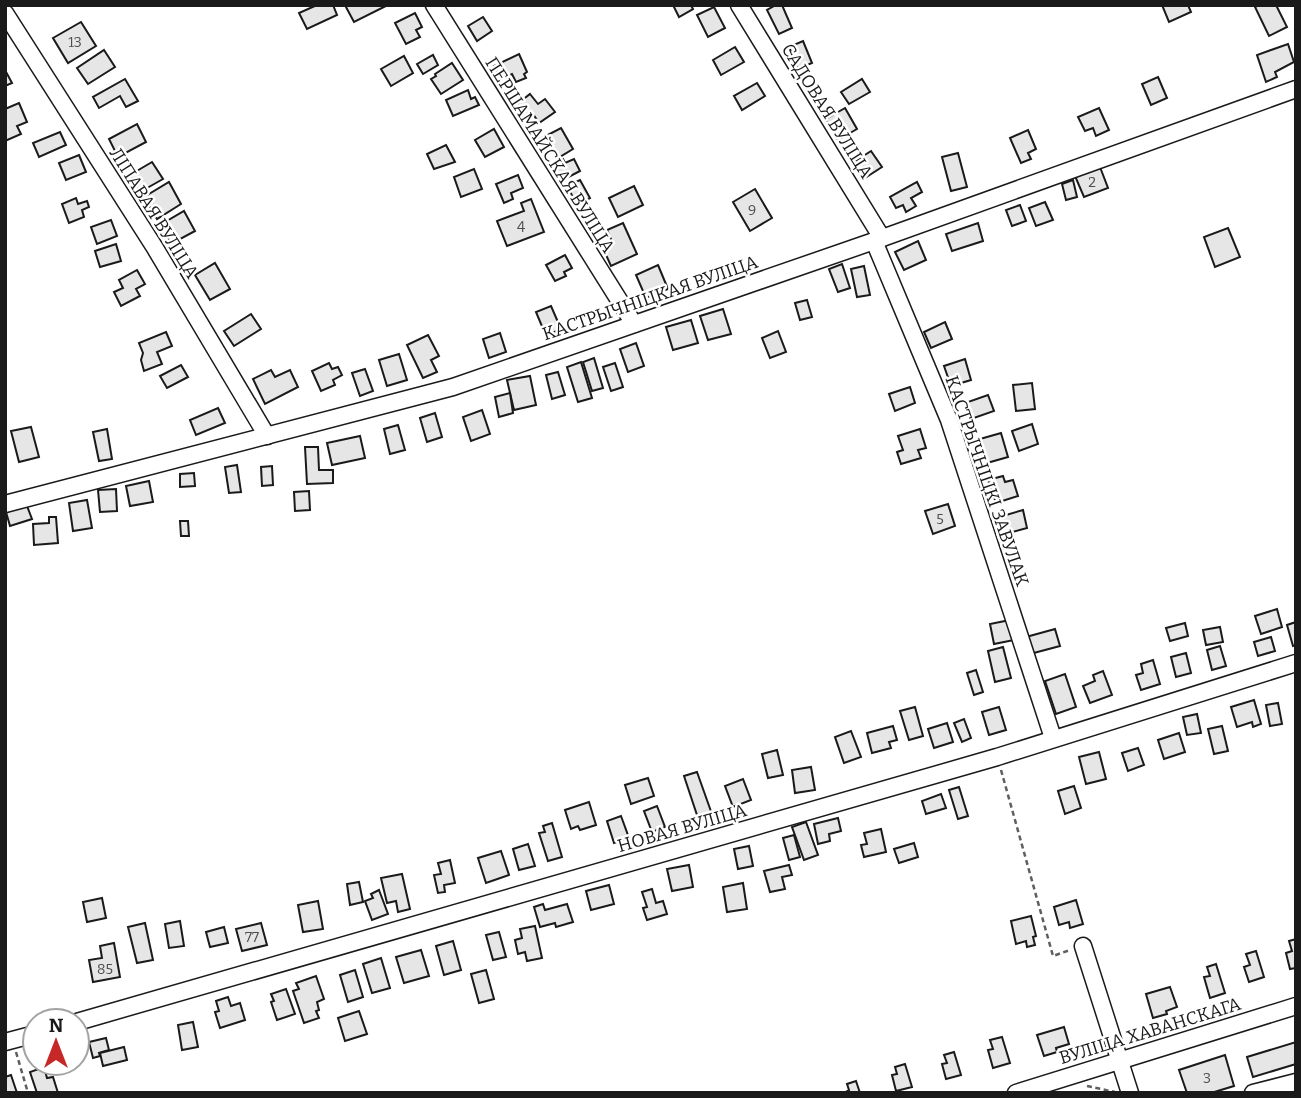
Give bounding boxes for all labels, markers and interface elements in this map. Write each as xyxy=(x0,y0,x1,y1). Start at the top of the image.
house number: 13 xyxy=(68,34,82,51)
street label: САДОВАЯ ВУЛІЦА xyxy=(777,40,877,183)
street label: ПЕРШАМАЙСКАЯ ВУЛІЦА xyxy=(481,53,620,257)
street label: ЛІПАВАЯ ВУЛІЦА xyxy=(105,143,203,283)
house number: 2 xyxy=(1088,174,1096,191)
house number: 9 xyxy=(748,202,756,219)
house number: 4 xyxy=(517,219,525,236)
street label: КАСТРЫЧНІЦКАЯ ВУЛІЦА xyxy=(539,251,761,345)
street label: КАСТРЫЧНІЦКІ ЗАВУЛАК xyxy=(941,373,1034,589)
house number: 5 xyxy=(936,511,944,528)
street label: НОВАЯ ВУЛІЦА xyxy=(615,799,749,857)
house number: 77 xyxy=(245,929,259,946)
house number: 85 xyxy=(97,961,113,978)
street label: ВУЛІЦА ХАВАНСКАГА xyxy=(1056,993,1244,1069)
north arrow xyxy=(21,1007,91,1077)
text: N xyxy=(49,1014,64,1037)
house number: 3 xyxy=(1203,1070,1211,1087)

